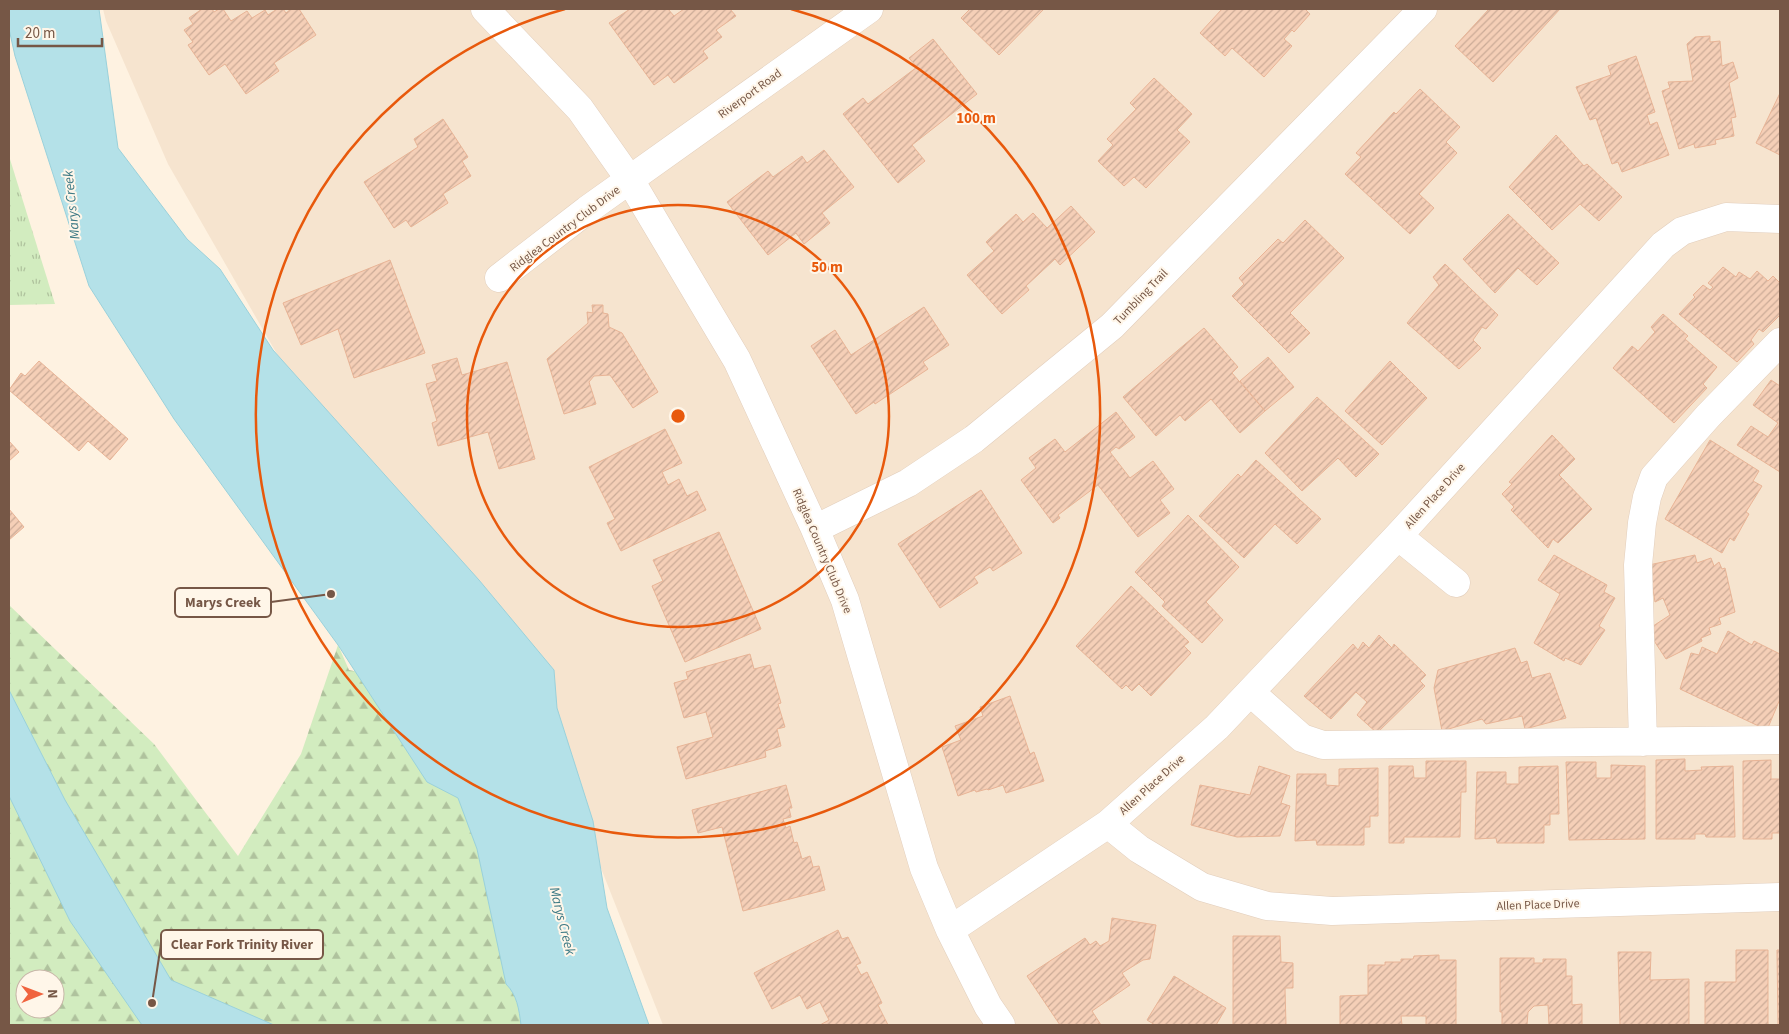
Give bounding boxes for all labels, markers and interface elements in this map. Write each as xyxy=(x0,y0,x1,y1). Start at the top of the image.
scale bar xyxy=(18,15,101,47)
text: 20 m xyxy=(25,23,55,44)
street label: Riverport Road xyxy=(715,65,785,123)
text: 100 m xyxy=(956,108,996,129)
water label: Marys Creek xyxy=(58,169,86,241)
street label: Ridglea Country Club Drive xyxy=(506,182,624,276)
text: 50 m xyxy=(811,257,843,278)
street label: Tumbling Trail xyxy=(1110,265,1172,329)
centre of rings xyxy=(669,407,687,425)
street label: Allen Place Drive xyxy=(1401,459,1469,533)
street label: Ridglea Country Club Drive xyxy=(788,486,856,616)
callout: Marys Creek xyxy=(175,588,271,617)
text: Marys Creek xyxy=(185,593,261,613)
street label: Allen Place Drive xyxy=(1115,751,1189,819)
water label: Marys Creek xyxy=(544,885,580,957)
street label: Allen Place Drive xyxy=(1496,895,1580,915)
callout: Clear Fork Trinity River xyxy=(161,930,323,959)
text: Clear Fork Trinity River xyxy=(171,935,314,955)
north arrow xyxy=(15,969,65,1019)
text: N xyxy=(42,989,62,999)

